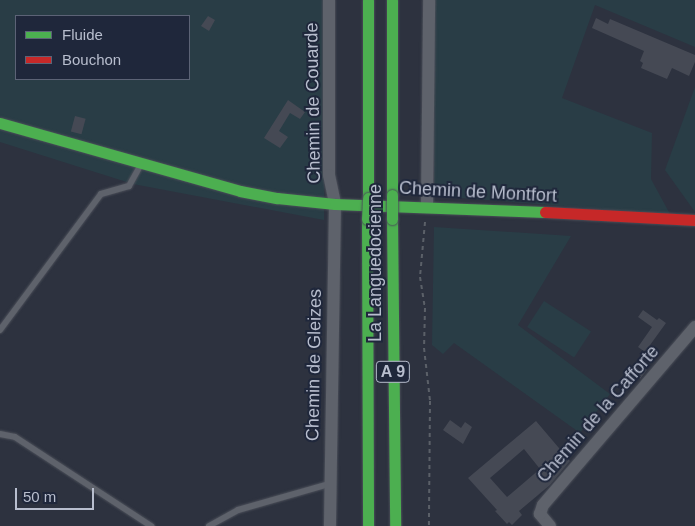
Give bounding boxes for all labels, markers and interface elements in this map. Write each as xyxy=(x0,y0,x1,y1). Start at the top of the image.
legend xyxy=(15,15,190,80)
street label: Chemin de Couarde xyxy=(301,22,325,184)
text: Fluide xyxy=(62,26,103,43)
text: Bouchon xyxy=(62,51,121,68)
street label: Chemin de Montfort xyxy=(399,177,557,207)
street label: La Languedocienne xyxy=(364,184,386,342)
street label: Chemin de Gleizes xyxy=(302,289,326,441)
street label: Chemin de la Cafforte xyxy=(533,341,663,487)
road number: A 9 xyxy=(376,358,410,386)
scale bar xyxy=(18,478,96,510)
text: 50 m xyxy=(23,488,56,505)

